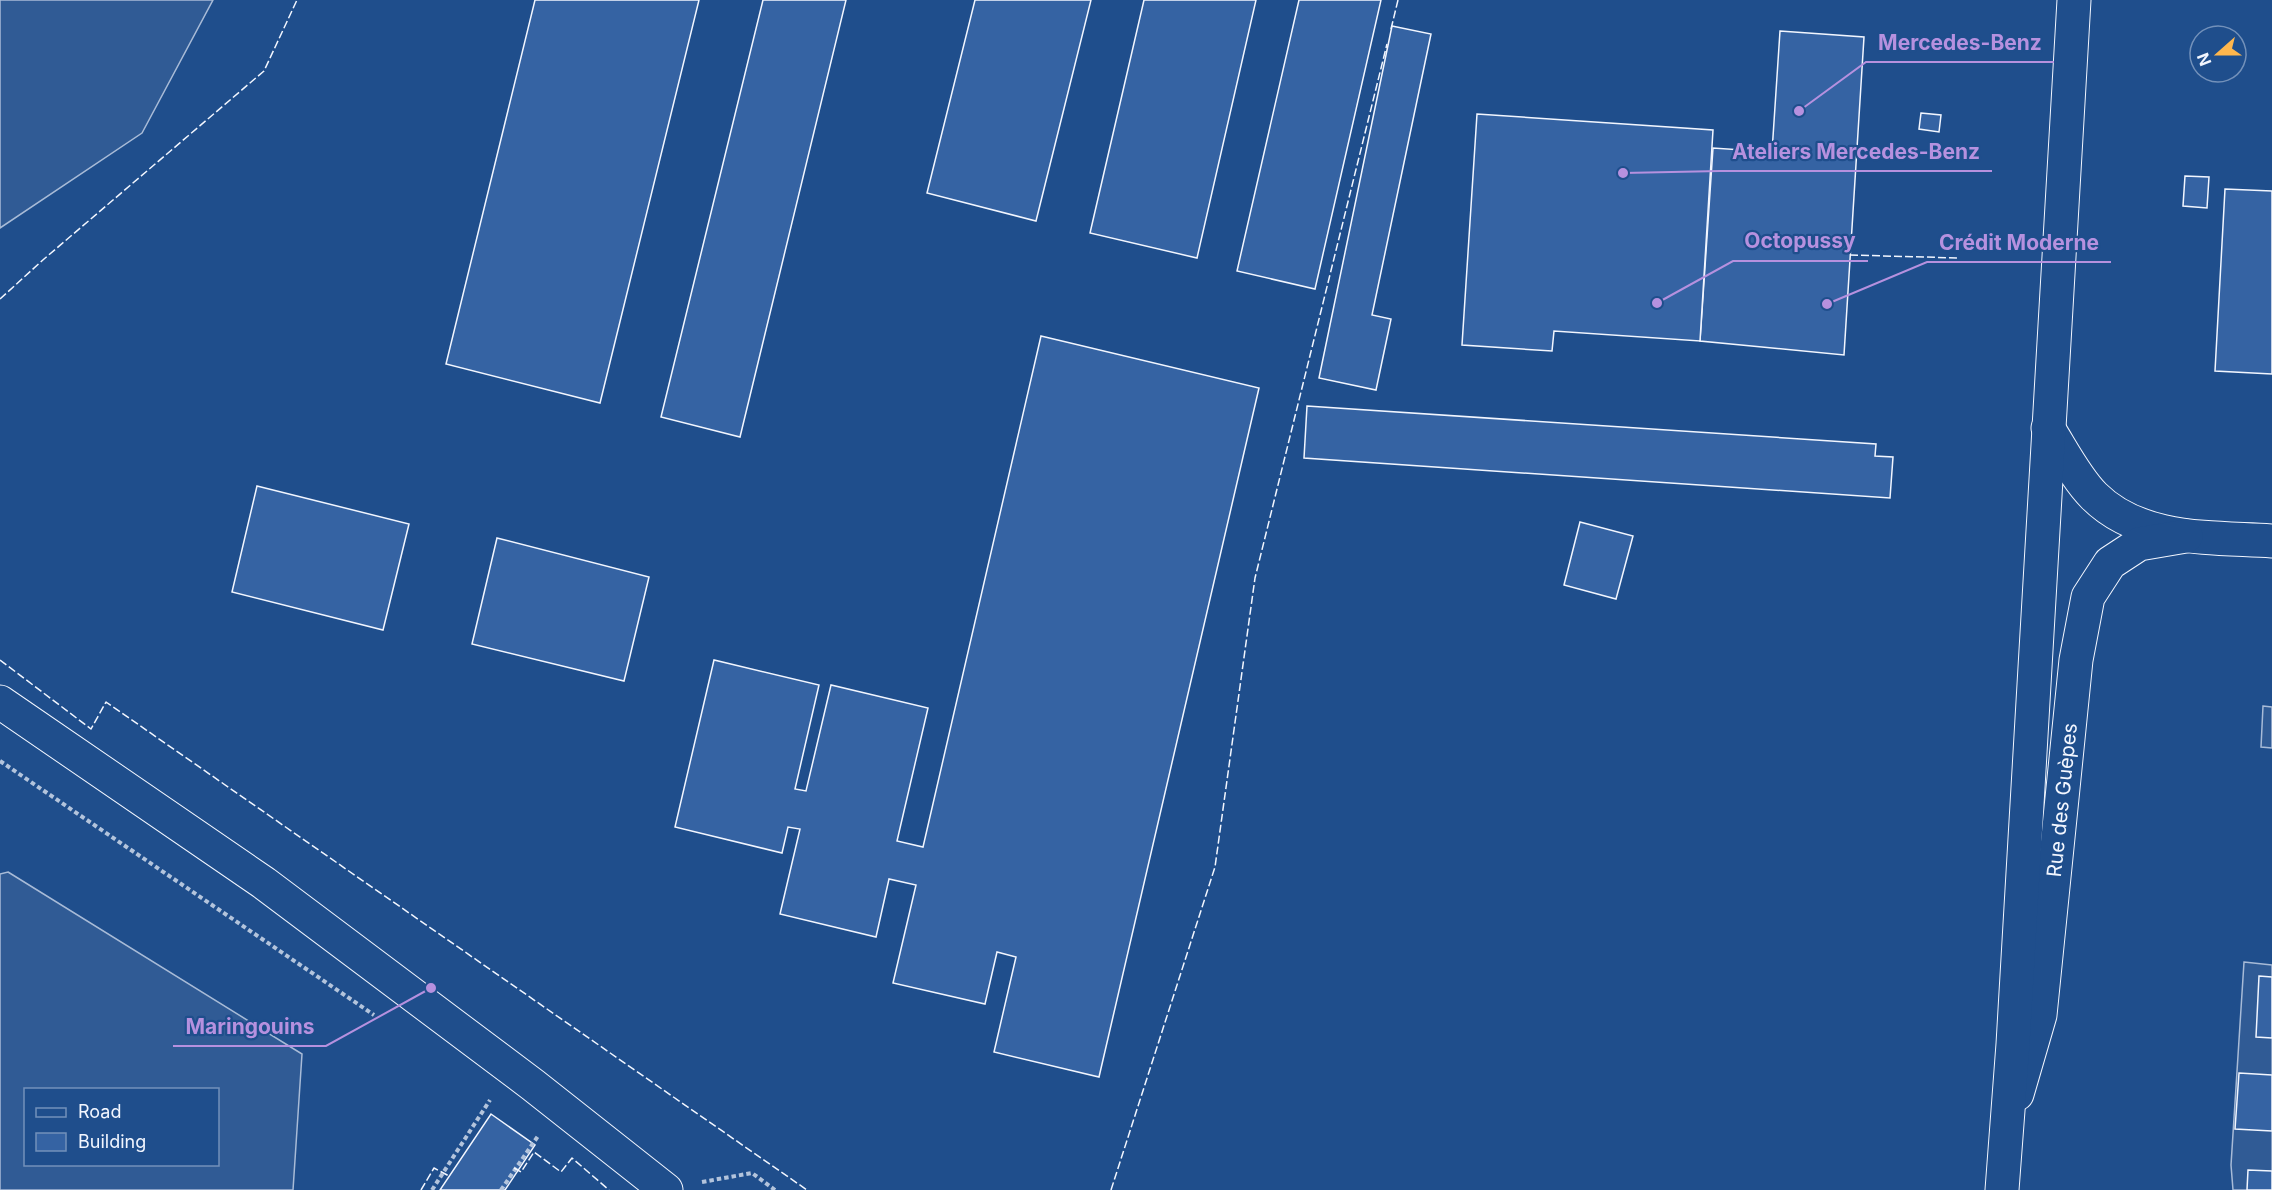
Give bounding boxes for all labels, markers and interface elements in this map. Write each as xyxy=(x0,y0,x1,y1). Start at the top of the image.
callout: Mercedes-Benz xyxy=(1866,23,2054,62)
north arrow xyxy=(2188,24,2248,84)
text: Mercedes-Benz xyxy=(1878,30,2042,55)
text: N xyxy=(2192,50,2216,69)
callout: Ateliers Mercedes-Benz xyxy=(1720,132,1992,171)
text: Ateliers Mercedes-Benz xyxy=(1732,139,1980,164)
callout: Octopussy xyxy=(1733,222,1868,261)
callout: Crédit Moderne xyxy=(1927,223,2111,262)
text: Octopussy xyxy=(1744,228,1856,253)
text: Crédit Moderne xyxy=(1939,230,2099,255)
street label: Rue des Guèpes xyxy=(2042,722,2082,878)
callout: Maringouins xyxy=(173,1007,326,1046)
text: Maringouins xyxy=(186,1014,314,1039)
legend xyxy=(24,1088,219,1166)
text: Road xyxy=(78,1101,121,1122)
text: Building xyxy=(78,1131,146,1152)

